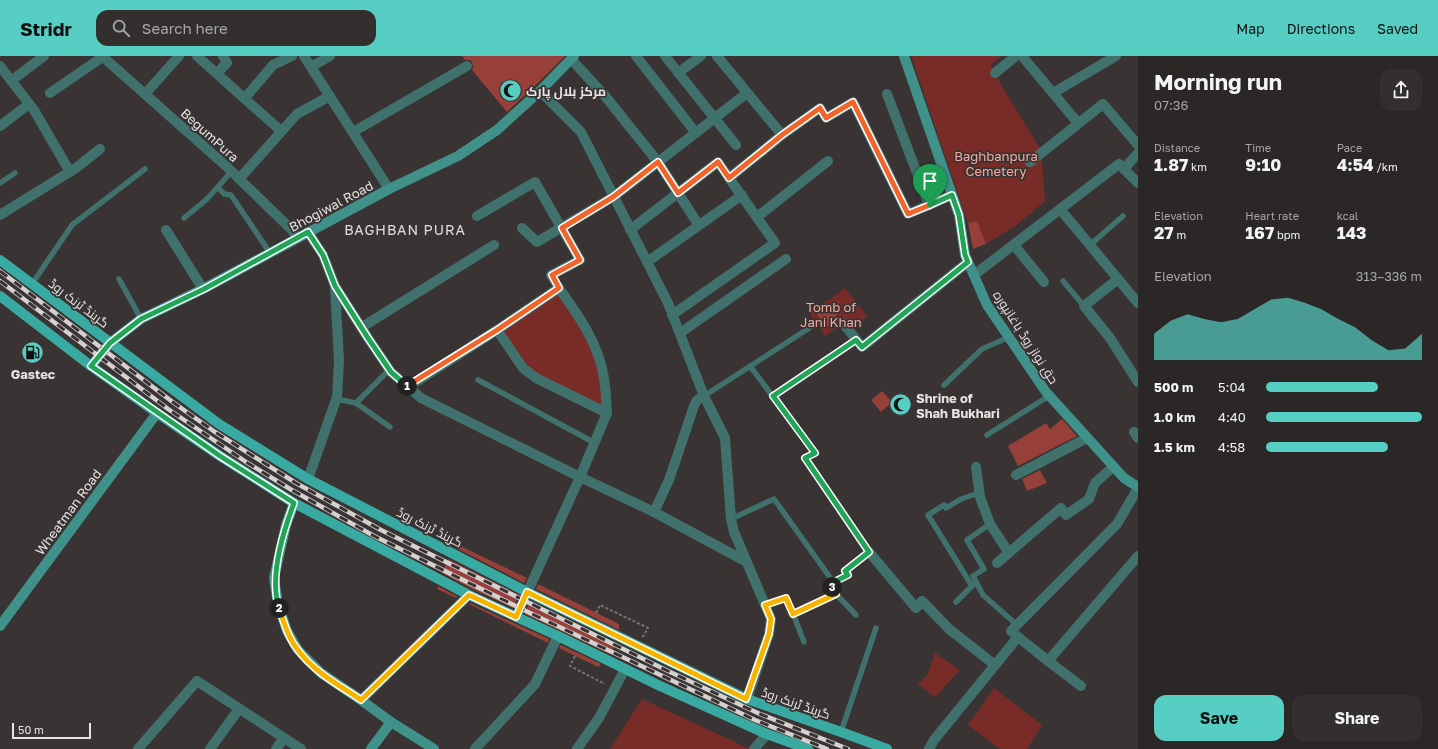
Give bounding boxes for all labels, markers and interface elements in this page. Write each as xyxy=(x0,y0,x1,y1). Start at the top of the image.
search box xyxy=(96,10,376,46)
text: Stridr xyxy=(20,17,72,40)
icon: search xyxy=(110,17,132,39)
text: Search here xyxy=(142,19,228,37)
text: Map xyxy=(1236,20,1265,37)
text: Directions xyxy=(1287,20,1355,37)
text: Saved xyxy=(1377,20,1418,37)
text: Morning run xyxy=(1154,68,1282,95)
button: share xyxy=(1380,69,1422,111)
mosque icon: مرکز بلال پارک xyxy=(497,78,523,104)
place label: مرکز بلال پارک xyxy=(526,83,606,101)
text: 07:36 xyxy=(1154,97,1188,113)
street label: BegumPura xyxy=(178,105,242,165)
text: Distance xyxy=(1154,141,1200,154)
text: Time xyxy=(1245,141,1271,154)
text: Pace xyxy=(1337,141,1362,154)
park label: Baghbanpura Cemetery xyxy=(954,148,1038,179)
text: 1.87 xyxy=(1154,154,1188,175)
text: 9:10 xyxy=(1245,154,1281,175)
text: 4:54 xyxy=(1337,154,1374,175)
text: km xyxy=(1188,160,1207,173)
text: /km xyxy=(1374,160,1398,173)
pin xyxy=(913,164,947,205)
icon: arrive xyxy=(919,170,941,192)
street label: Bhogiwal Road xyxy=(286,177,376,235)
text: Elevation xyxy=(1154,209,1203,222)
text: Heart rate xyxy=(1245,209,1299,222)
text: kcal xyxy=(1337,209,1358,222)
district label: BAGHBAN PURA xyxy=(344,221,466,238)
text: 27 xyxy=(1154,222,1174,243)
text: 167 xyxy=(1245,222,1274,243)
text: 143 xyxy=(1337,222,1366,243)
text: m xyxy=(1174,228,1186,241)
text: bpm xyxy=(1274,228,1300,241)
text: Elevation xyxy=(1154,268,1212,284)
text: 313–336 m xyxy=(1356,268,1422,284)
street label: گرینڈ ٹرنک روڈ xyxy=(46,275,112,331)
street label: حق نواز روڈ باغانپورہ xyxy=(989,287,1062,387)
park label: Tomb of Jani Khan xyxy=(800,299,862,330)
fuel station icon: Gastec xyxy=(20,339,46,365)
place label: Gastec xyxy=(11,366,56,382)
pin: 1 xyxy=(397,376,417,396)
text: 1 xyxy=(404,379,410,392)
text: 500 m xyxy=(1154,379,1193,395)
text: 5:04 xyxy=(1218,379,1245,395)
place label: Shrine of Shah Bukhari xyxy=(916,390,1000,421)
mosque icon: Shrine of Shah Bukhari xyxy=(888,392,914,418)
text: 1.0 km xyxy=(1154,409,1195,425)
text: 4:40 xyxy=(1218,409,1246,425)
text: 1.5 km xyxy=(1154,439,1195,455)
text: 4:58 xyxy=(1218,439,1245,455)
street label: Wheatman Road xyxy=(31,466,105,558)
street label: گرینڈ ٹرنک روڈ xyxy=(394,504,466,550)
pin: 3 xyxy=(822,577,842,597)
text: 3 xyxy=(829,580,835,593)
pin: 2 xyxy=(269,598,289,618)
text: 2 xyxy=(276,601,282,614)
street label: گرینڈ ٹرنک روڈ xyxy=(760,684,832,722)
button: Save xyxy=(1154,695,1284,741)
button: Share xyxy=(1292,695,1422,741)
scale bar xyxy=(12,721,91,740)
text: 50 m xyxy=(18,723,44,736)

